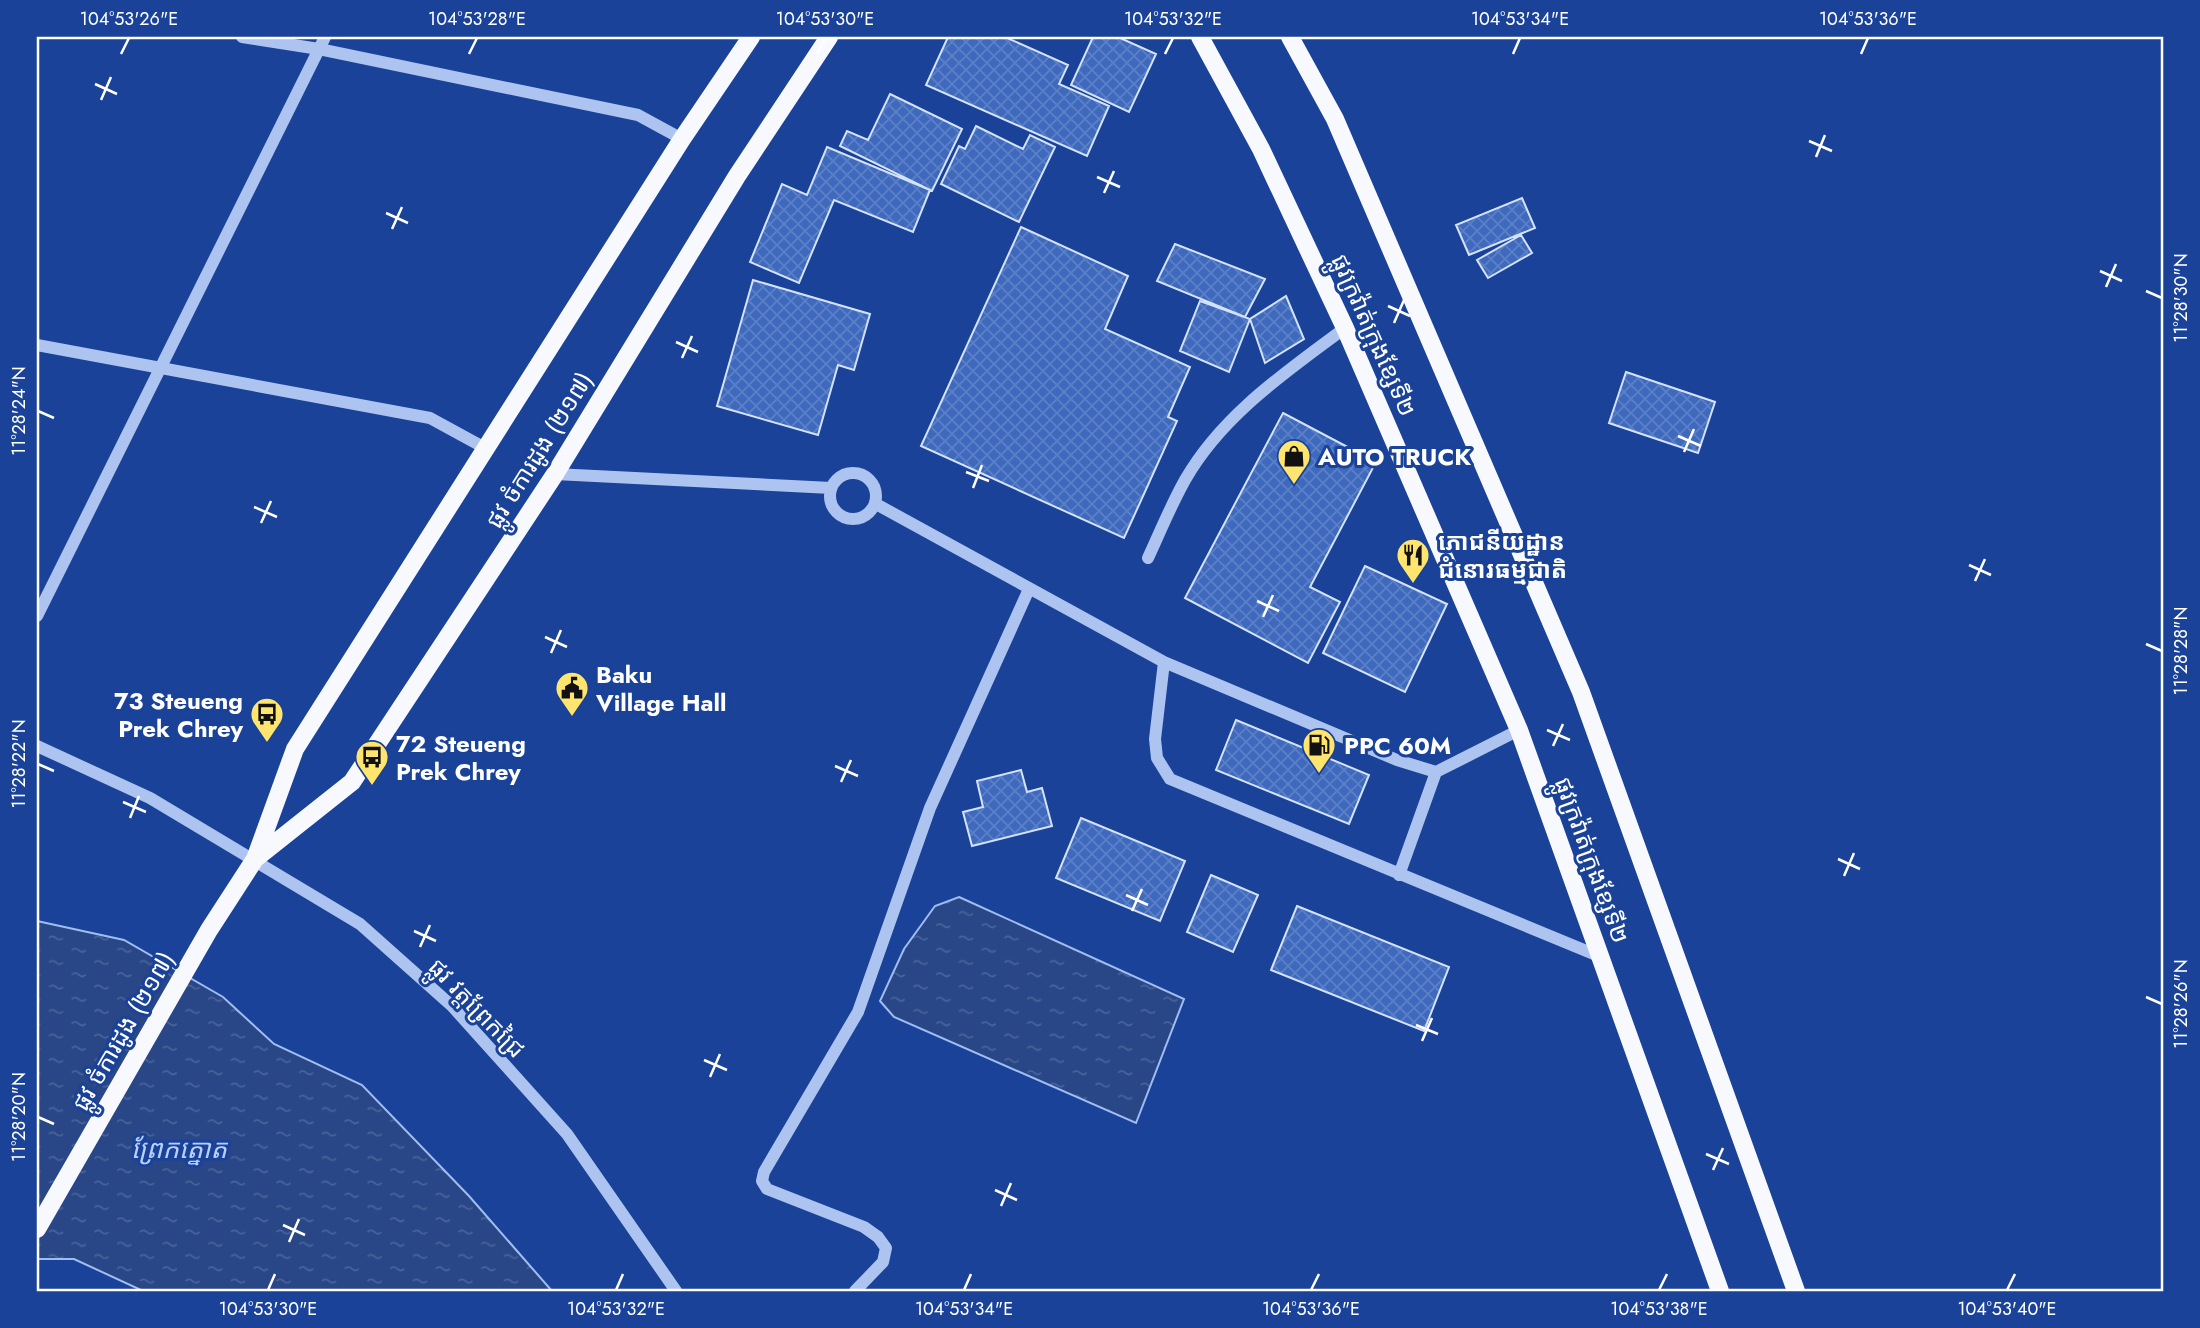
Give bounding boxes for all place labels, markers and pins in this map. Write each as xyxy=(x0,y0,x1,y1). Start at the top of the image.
shop icon: AUTO TRUCK xyxy=(1275,437,1313,486)
place label: AUTO TRUCK xyxy=(1317,439,1471,474)
place label: ភោជនីយដ្ឋាន ជំនោរធម្មជាតិ xyxy=(1438,524,1567,587)
restaurant icon: ភោជនីយដ្ឋាន ជំនោរធម្មជាតិ xyxy=(1394,536,1432,585)
place label: Baku Village Hall xyxy=(595,657,727,720)
public building icon: Baku Village Hall xyxy=(553,669,591,718)
place label: 73 Steueng Prek Chrey xyxy=(114,683,243,746)
bus stop icon: 73 Steueng Prek Chrey xyxy=(248,695,286,744)
place label: 72 Steueng Prek Chrey xyxy=(396,726,526,789)
fuel station icon: PPC 60M xyxy=(1300,726,1338,775)
place label: PPC 60M xyxy=(1344,728,1451,763)
bus stop icon: 72 Steueng Prek Chrey xyxy=(353,738,391,787)

